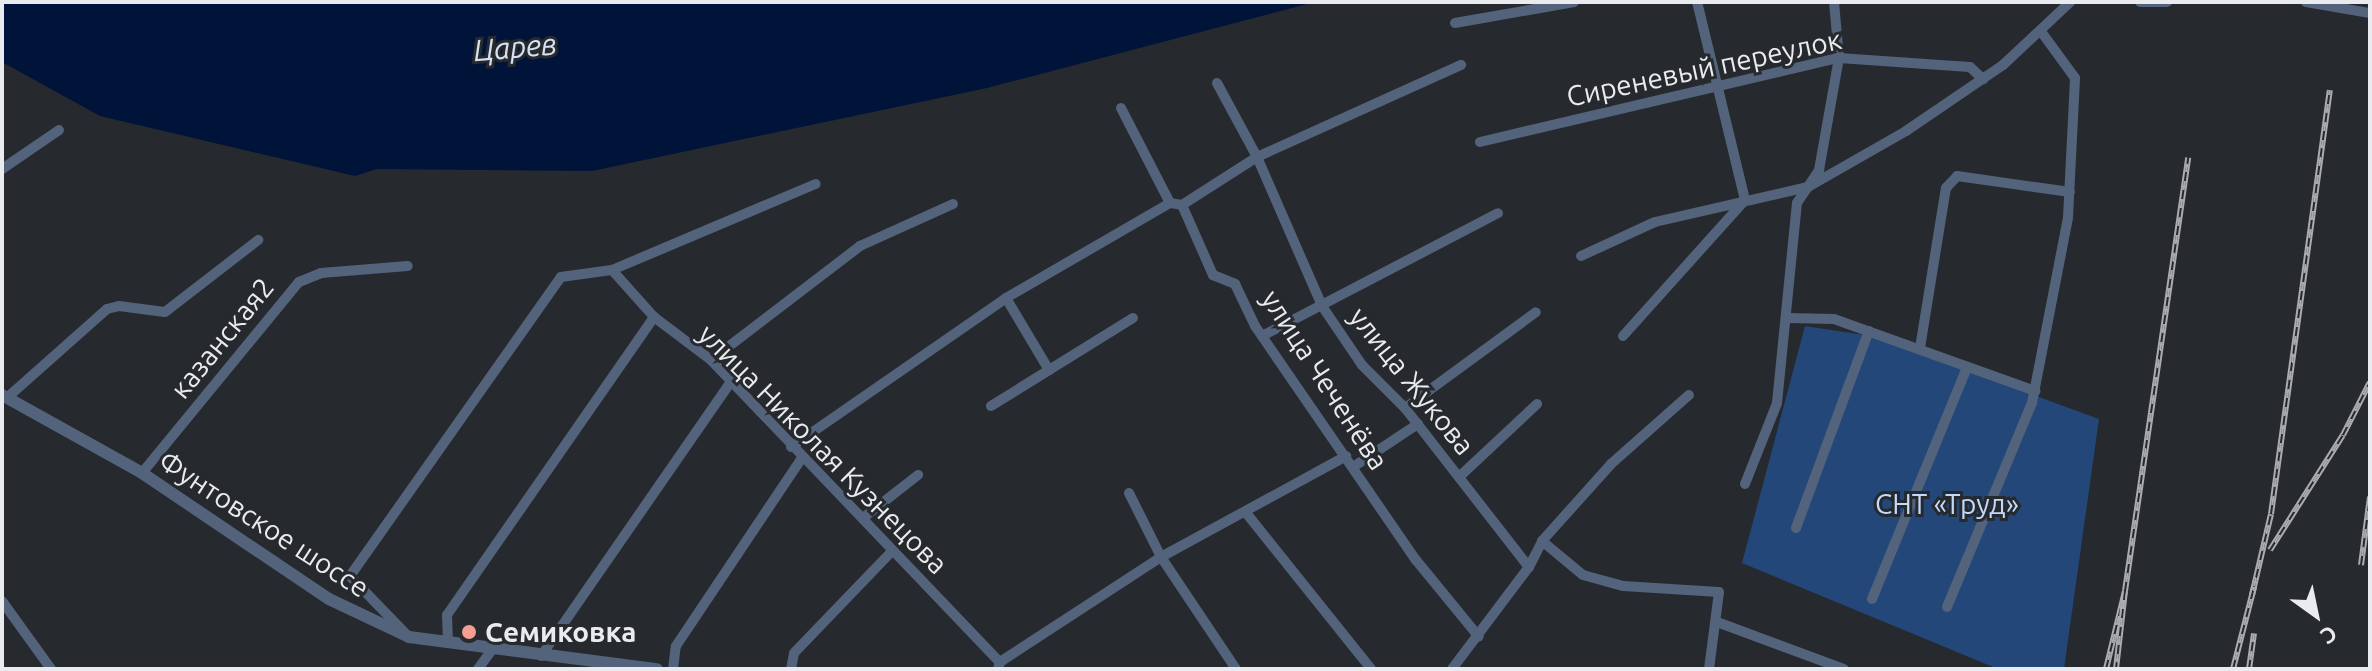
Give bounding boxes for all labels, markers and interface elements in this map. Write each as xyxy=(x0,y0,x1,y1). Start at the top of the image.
street label: Сиреневый переулок xyxy=(1563,22,1845,114)
water label: Царев xyxy=(472,25,558,69)
street label: казанская2 xyxy=(163,271,281,405)
street label: улица Чеченёва xyxy=(1254,284,1396,476)
street label: улица Жукова xyxy=(1342,301,1482,461)
street label: улица Николая Кузнецова xyxy=(691,317,955,581)
street label: Фунтовское шоссе xyxy=(153,443,375,605)
park label: СНТ «Труд» xyxy=(1875,487,2019,521)
north arrow xyxy=(2276,575,2356,655)
place label: Семиковка xyxy=(485,615,636,649)
text: С xyxy=(2317,621,2342,650)
marker: Семиковка xyxy=(460,623,478,641)

